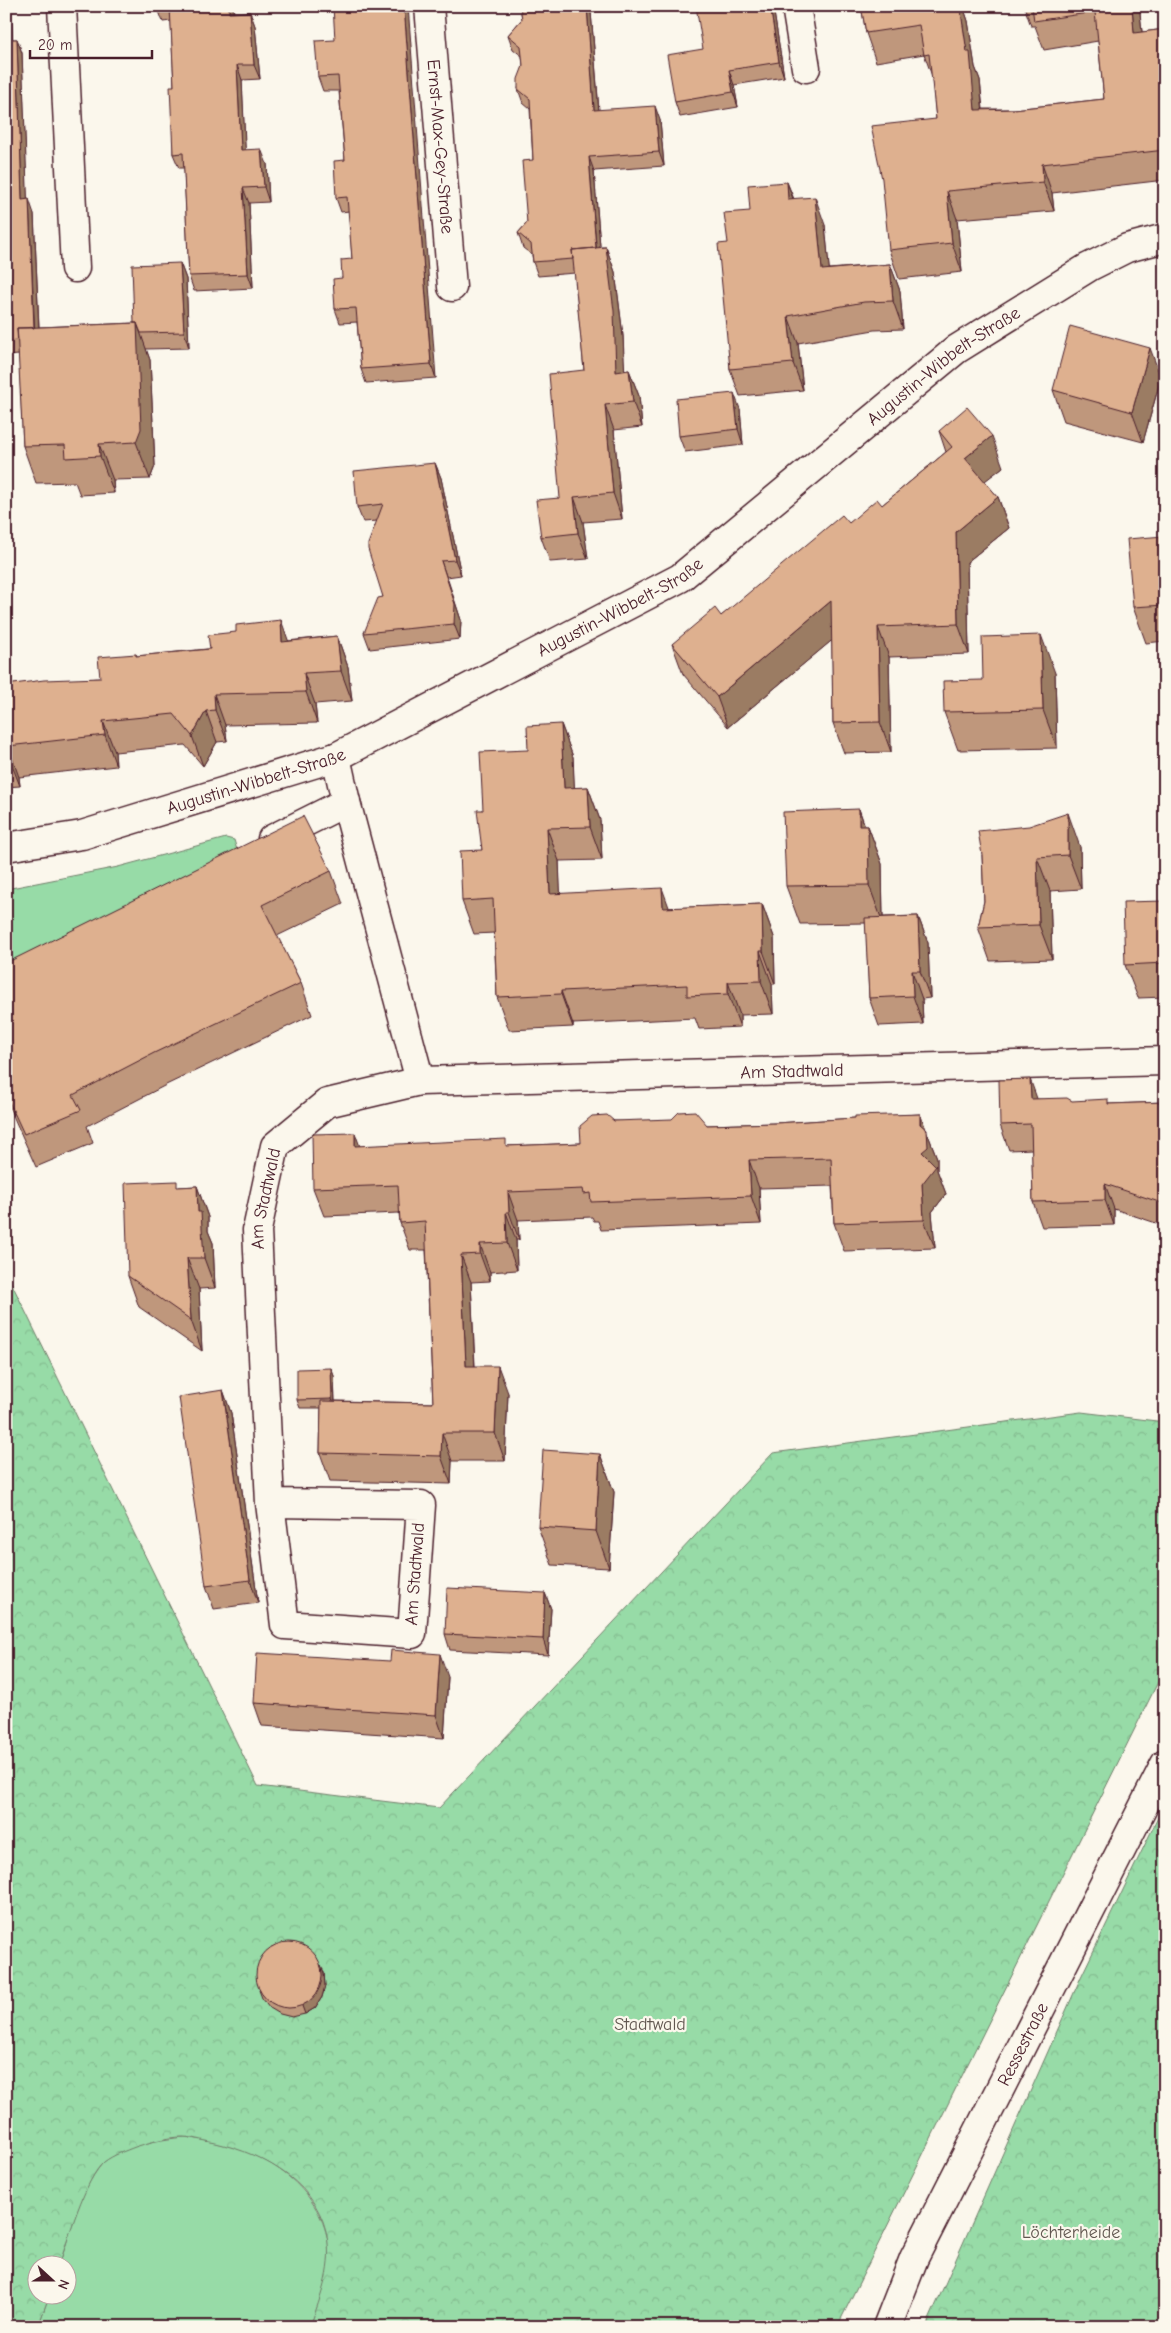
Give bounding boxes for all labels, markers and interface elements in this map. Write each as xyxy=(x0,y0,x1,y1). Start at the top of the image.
scale bar xyxy=(30,28,152,60)
text: 20 m xyxy=(38,36,72,54)
street label: Ernst-Max-Gey-Straße xyxy=(423,58,458,235)
street label: Augustin-Wibbelt-Straße xyxy=(863,302,1024,430)
street label: Augustin-Wibbelt-Straße xyxy=(534,553,707,661)
street label: Augustin-Wibbelt-Straße xyxy=(164,743,349,819)
street label: Am Stadtwald xyxy=(740,1059,844,1083)
street label: Am Stadtwald xyxy=(246,1146,285,1250)
street label: Am Stadtwald xyxy=(401,1522,429,1626)
street label: Ressestraße xyxy=(993,1999,1053,2089)
park label: Stadtwald xyxy=(614,2014,686,2035)
park label: Löchterheide xyxy=(1022,2222,1120,2243)
north arrow xyxy=(28,2256,78,2306)
text: N xyxy=(54,2277,73,2292)

